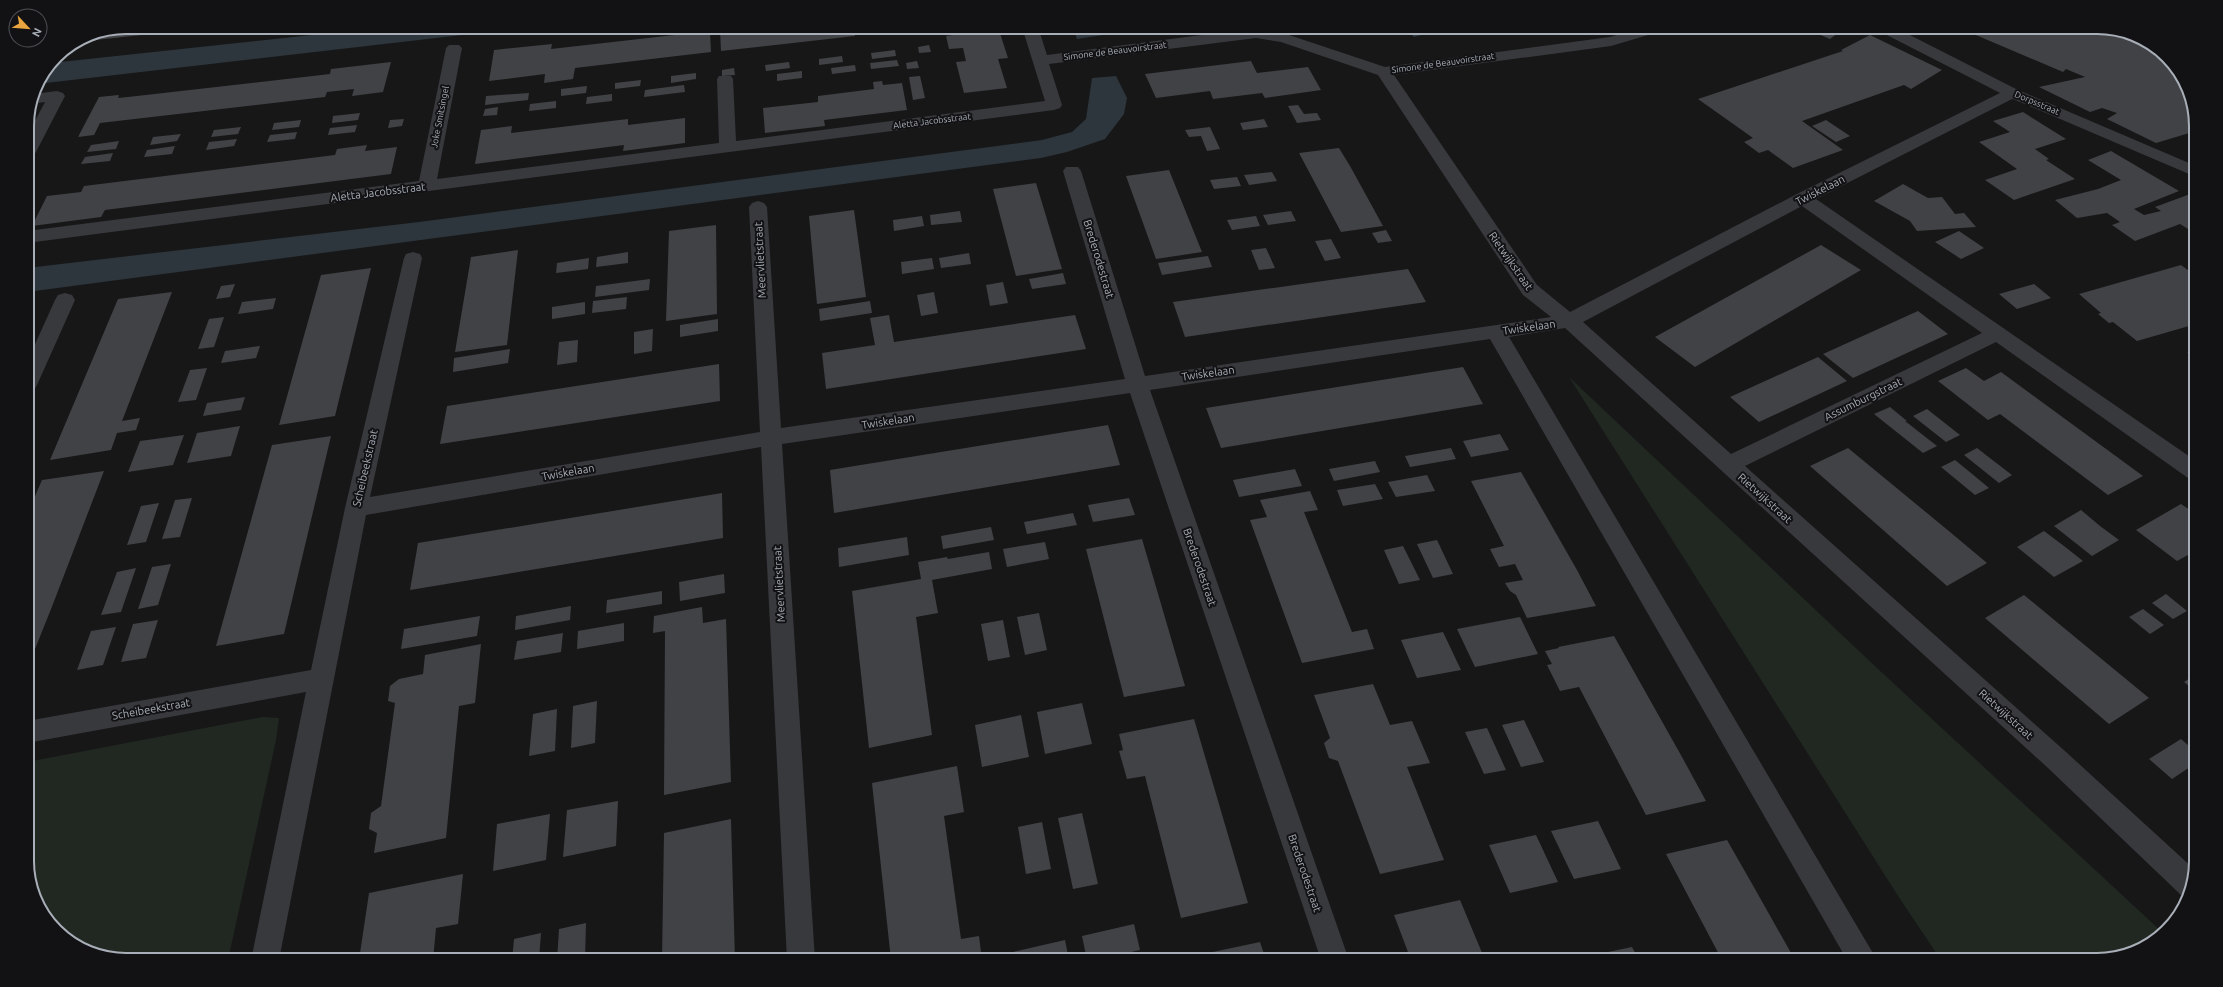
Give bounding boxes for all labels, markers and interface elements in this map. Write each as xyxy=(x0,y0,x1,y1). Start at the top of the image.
north arrow xyxy=(8,8,48,48)
text: N xyxy=(30,26,44,39)
street label: Simone de Beauvoirstraat xyxy=(1063,40,1168,62)
street label: Simone de Beauvoirstraat xyxy=(1391,51,1495,75)
street label: Joke Smitsingel xyxy=(429,84,451,149)
street label: Dorpsstraat xyxy=(2013,89,2061,117)
street label: Aletta Jacobsstraat xyxy=(893,111,972,131)
street label: Twiskelaan xyxy=(1794,173,1846,207)
street label: Aletta Jacobsstraat xyxy=(330,180,427,204)
street label: Brederodestraat xyxy=(1081,218,1117,300)
street label: Meervlietstraat xyxy=(752,221,768,298)
street label: Rietwijkstraat xyxy=(1487,230,1536,293)
street label: Twiskelaan xyxy=(1502,317,1556,337)
street label: Twiskelaan xyxy=(1181,363,1235,383)
street label: Assumburgstraat xyxy=(1822,375,1904,423)
street label: Twiskelaan xyxy=(861,411,915,431)
street label: Scheibeekstraat xyxy=(350,428,380,508)
street label: Twiskelaan xyxy=(541,461,595,483)
street label: Rietwijkstraat xyxy=(1736,471,1795,526)
street label: Brederodestraat xyxy=(1181,526,1219,608)
street label: Meervlietstraat xyxy=(771,545,787,622)
street label: Rietwijkstraat xyxy=(1977,687,2036,742)
street label: Scheibeekstraat xyxy=(111,696,192,722)
street label: Brederodestraat xyxy=(1286,832,1324,914)

